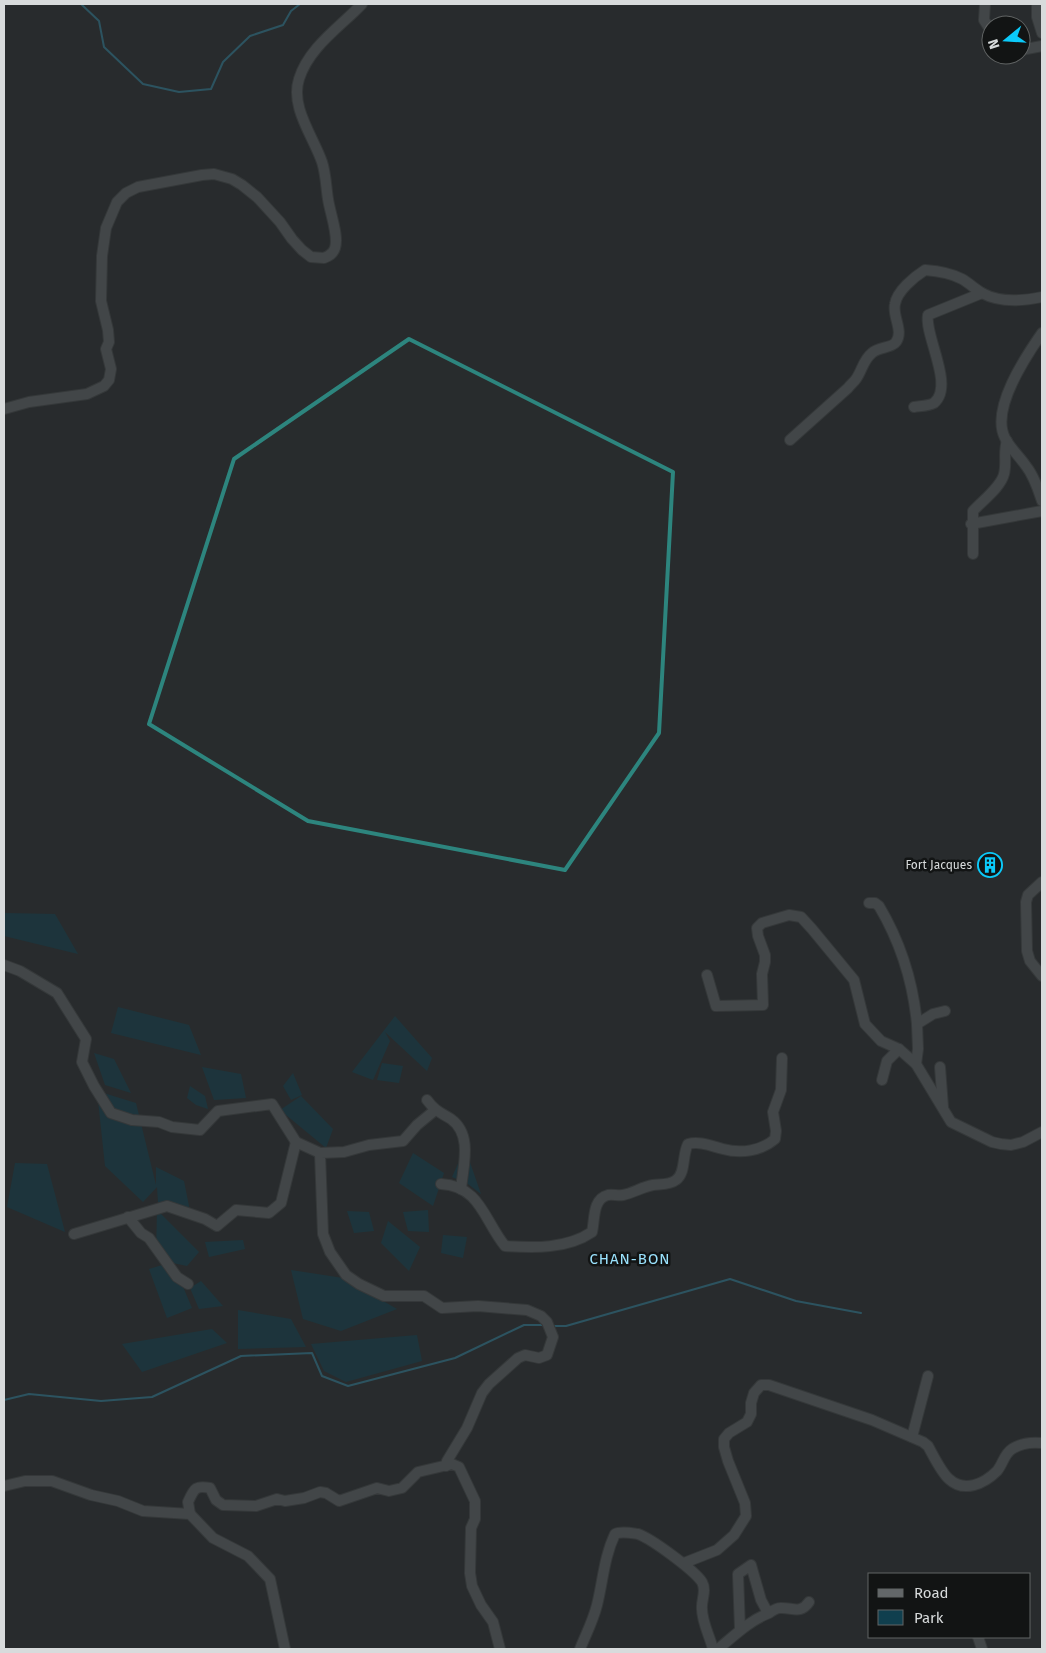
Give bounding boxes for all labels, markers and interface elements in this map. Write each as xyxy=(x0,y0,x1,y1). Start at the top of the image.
north arrow xyxy=(981,15,1031,65)
text: N xyxy=(985,37,1004,51)
building icon: Fort Jacques xyxy=(977,852,1003,878)
place label: Fort Jacques xyxy=(905,858,972,872)
district label: CHAN-BON xyxy=(589,1250,671,1268)
legend xyxy=(868,1573,1031,1638)
text: Road xyxy=(914,1584,949,1602)
text: Park xyxy=(914,1609,944,1627)

